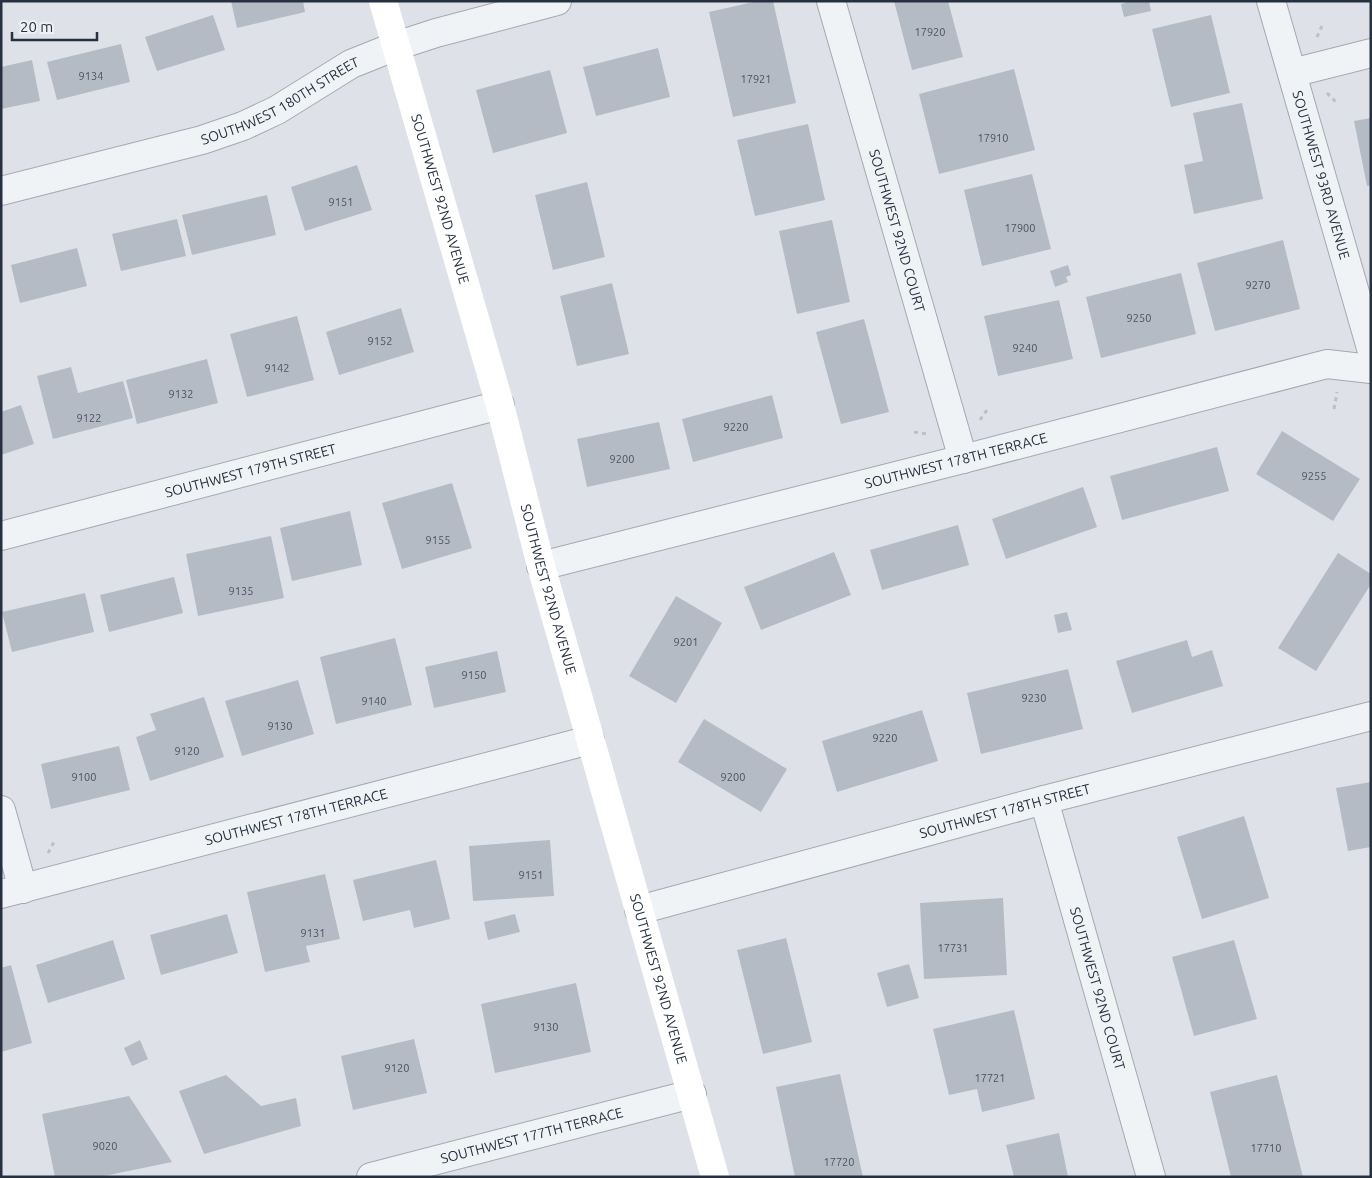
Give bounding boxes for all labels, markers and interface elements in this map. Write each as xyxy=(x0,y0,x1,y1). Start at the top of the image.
scale bar xyxy=(12,10,98,42)
text: 20 m xyxy=(20,18,53,35)
house number: 17920 xyxy=(914,26,946,38)
street label: SOUTHWEST 180TH STREET xyxy=(199,54,361,148)
house number: 9134 xyxy=(79,70,103,82)
house number: 17921 xyxy=(740,73,772,85)
street label: SOUTHWEST 93RD AVENUE xyxy=(1289,89,1353,261)
street label: SOUTHWEST 92ND AVENUE xyxy=(408,112,472,286)
house number: 17910 xyxy=(977,132,1009,144)
street label: SOUTHWEST 92ND COURT xyxy=(866,147,928,314)
house number: 9151 xyxy=(329,196,353,208)
house number: 17900 xyxy=(1004,222,1036,234)
house number: 9270 xyxy=(1246,279,1270,291)
house number: 9250 xyxy=(1127,312,1151,324)
house number: 9152 xyxy=(368,335,392,347)
house number: 9240 xyxy=(1013,342,1037,354)
house number: 9142 xyxy=(265,362,289,374)
house number: 9132 xyxy=(169,388,193,400)
house number: 9122 xyxy=(77,412,101,424)
house number: 9220 xyxy=(724,421,748,433)
street label: SOUTHWEST 178TH TERRACE xyxy=(863,429,1049,492)
street label: SOUTHWEST 179TH STREET xyxy=(163,440,338,501)
house number: 9200 xyxy=(610,453,634,465)
house number: 9255 xyxy=(1302,470,1326,482)
street label: SOUTHWEST 92ND AVENUE xyxy=(518,502,579,676)
house number: 9155 xyxy=(426,534,450,546)
house number: 9135 xyxy=(229,585,253,597)
house number: 9201 xyxy=(674,636,698,648)
house number: 9150 xyxy=(462,669,486,681)
house number: 9230 xyxy=(1022,692,1046,704)
house number: 9140 xyxy=(362,695,386,707)
house number: 9130 xyxy=(268,720,292,732)
house number: 9220 xyxy=(873,732,897,744)
house number: 9120 xyxy=(175,745,199,757)
house number: 9100 xyxy=(72,771,96,783)
house number: 9200 xyxy=(721,771,745,783)
street label: SOUTHWEST 178TH STREET xyxy=(918,780,1092,841)
street label: SOUTHWEST 178TH TERRACE xyxy=(203,785,389,848)
house number: 9151 xyxy=(519,869,543,881)
street label: SOUTHWEST 92ND AVENUE xyxy=(627,892,690,1066)
street label: SOUTHWEST 92ND COURT xyxy=(1067,905,1128,1072)
house number: 9131 xyxy=(301,927,325,939)
house number: 17731 xyxy=(937,942,969,954)
house number: 9130 xyxy=(534,1021,558,1033)
house number: 9120 xyxy=(385,1062,409,1074)
house number: 17721 xyxy=(974,1072,1006,1084)
street label: SOUTHWEST 177TH TERRACE xyxy=(439,1104,625,1167)
house number: 9020 xyxy=(93,1140,117,1152)
house number: 17710 xyxy=(1250,1142,1282,1154)
house number: 17720 xyxy=(823,1156,855,1168)

